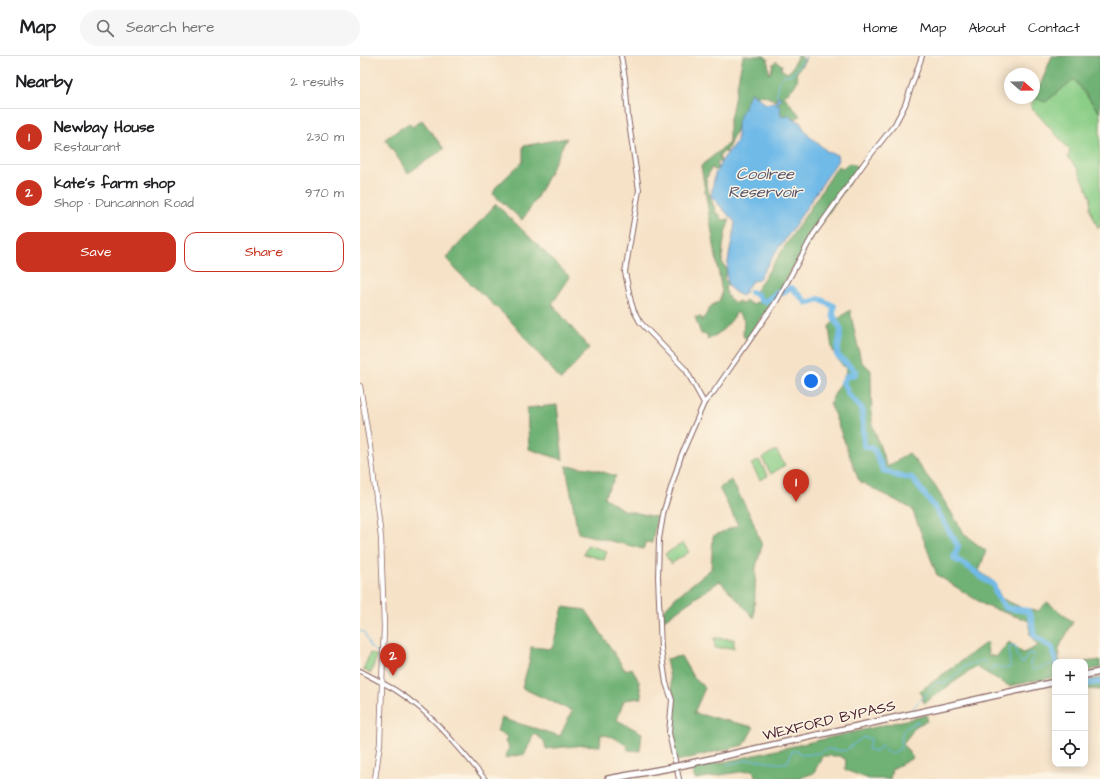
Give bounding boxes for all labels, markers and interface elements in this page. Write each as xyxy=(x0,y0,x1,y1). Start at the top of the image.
search box xyxy=(80,10,360,46)
text: Map xyxy=(20,14,56,41)
icon: search xyxy=(94,17,116,39)
text: Search here xyxy=(126,17,215,38)
text: Home xyxy=(863,18,898,38)
text: Map xyxy=(920,18,946,38)
text: About xyxy=(968,18,1006,38)
text: Contact xyxy=(1028,18,1080,38)
north arrow xyxy=(1004,68,1040,104)
text: Nearby xyxy=(16,70,73,94)
text: 2 results xyxy=(290,73,344,91)
text: Newbay House xyxy=(54,117,155,138)
text: 1 xyxy=(28,128,30,146)
text: 230 m xyxy=(306,128,344,146)
text: Restaurant xyxy=(54,138,121,156)
water label: Coolree Reservoir xyxy=(728,163,804,203)
text: kate's farm shop xyxy=(54,173,175,194)
text: 2 xyxy=(25,184,33,202)
text: 970 m xyxy=(305,184,344,202)
text: Shop · Duncannon Road xyxy=(54,194,194,212)
button: Save xyxy=(16,232,176,272)
button: Share xyxy=(184,232,344,272)
your location xyxy=(801,371,821,391)
pin: 1 xyxy=(783,469,809,502)
pin: 2 xyxy=(380,643,406,676)
map controls xyxy=(1052,659,1088,767)
button: + xyxy=(1052,659,1088,695)
street label: WEXFORD BYPASS xyxy=(761,695,898,746)
button: − xyxy=(1052,695,1088,731)
button: locate xyxy=(1052,731,1088,767)

